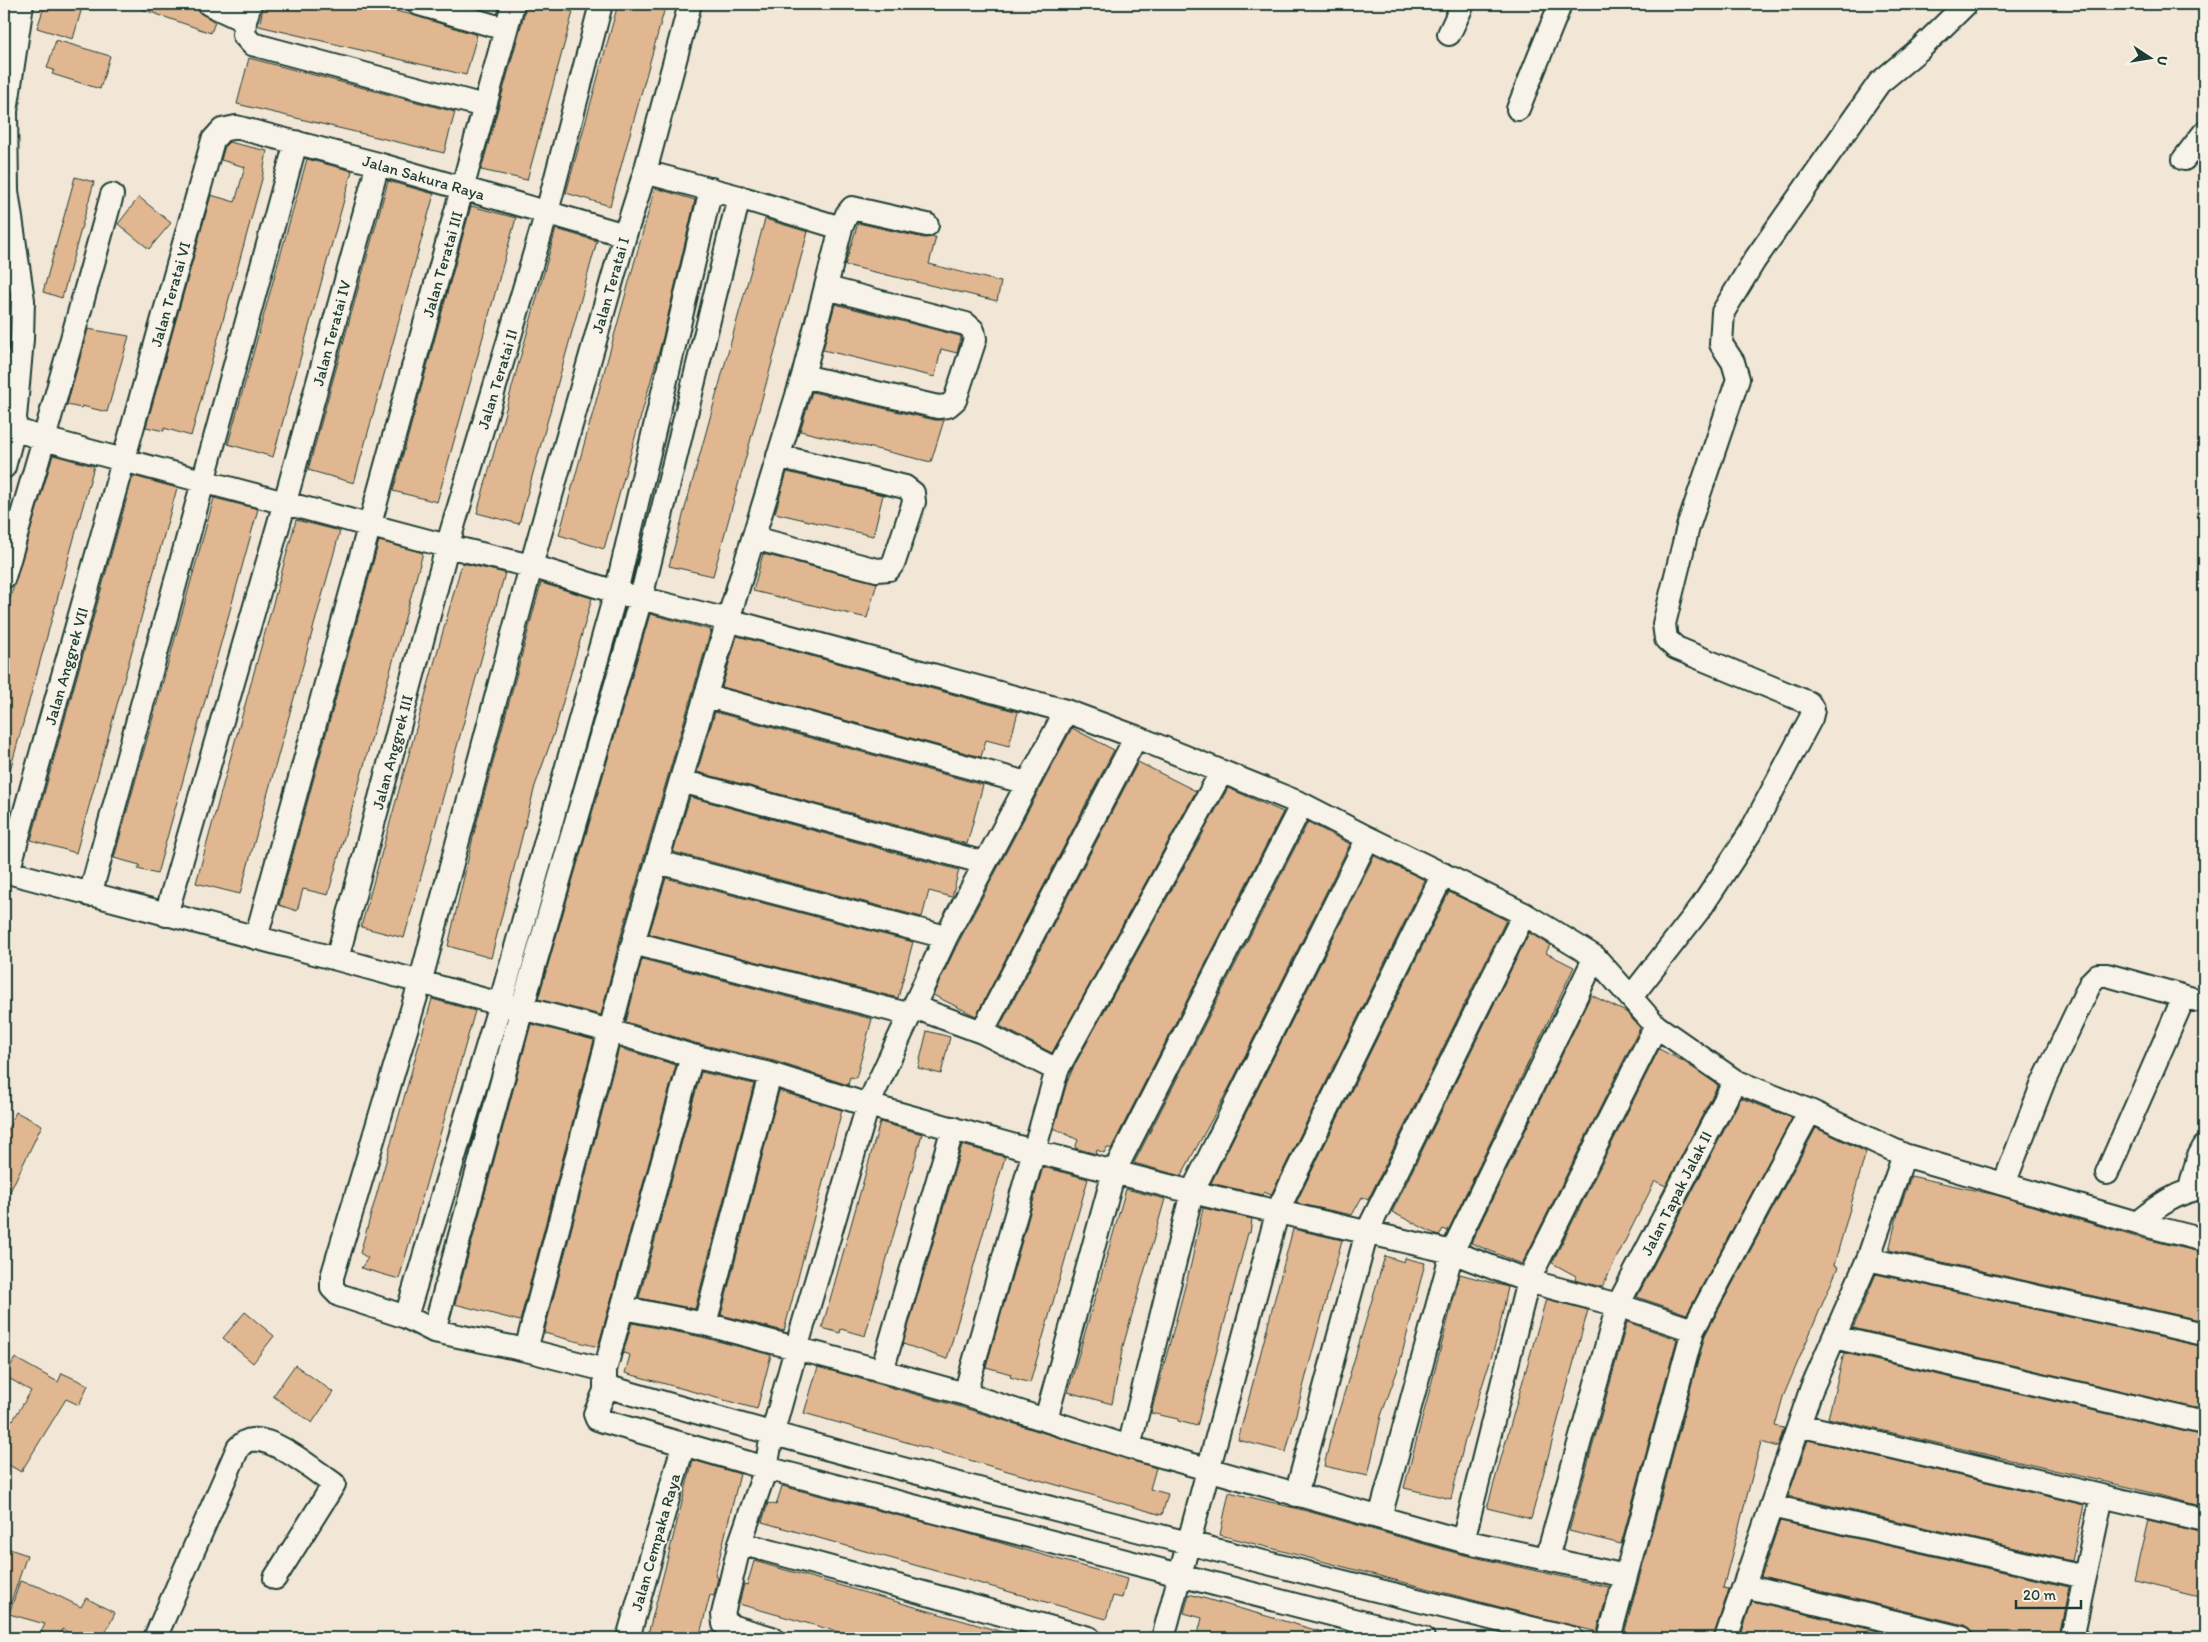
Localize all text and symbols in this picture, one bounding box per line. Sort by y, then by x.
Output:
north arrow [2126,32,2176,82]
text: U [2153,54,2172,67]
street label: Jalan Sakura Raya [360,151,488,204]
street label: Jalan Teratai III [418,209,467,319]
street label: Jalan Teratai I [588,235,633,335]
street label: Jalan Teratai VI [146,239,195,349]
street label: Jalan Teratai IV [308,278,355,388]
street label: Jalan Teratai II [473,327,522,431]
street label: Jalan Anggrek VII [41,605,92,727]
street label: Jalan Anggrek III [368,693,417,812]
street label: Jalan Tapak Jalak II [1637,1128,1716,1259]
street label: Jalan Cempaka Raya [627,1471,684,1613]
scale bar [2016,1577,2080,1609]
text: 20 m [2023,1586,2057,1604]

